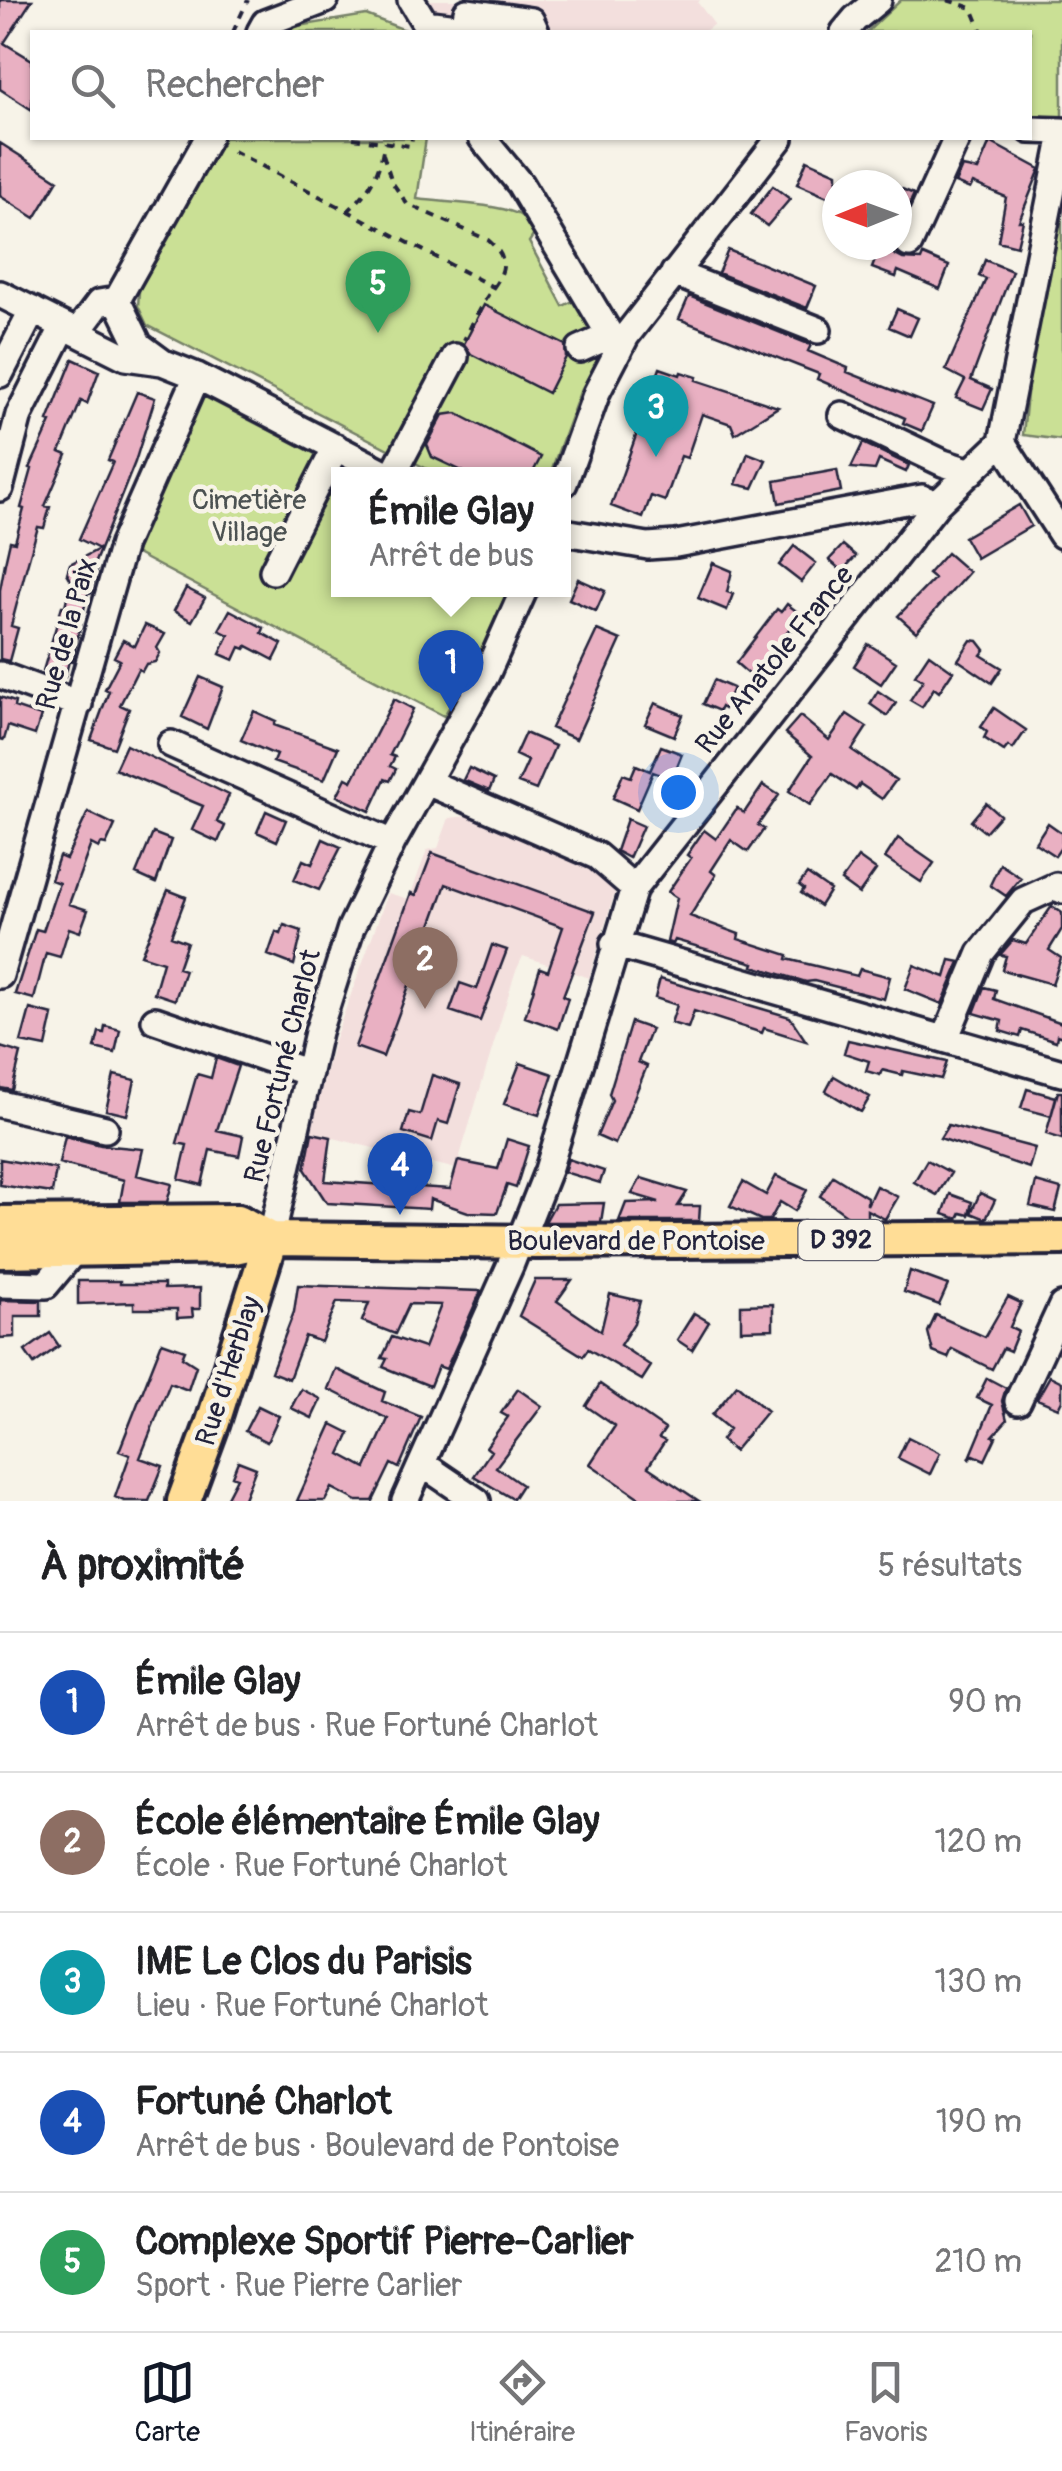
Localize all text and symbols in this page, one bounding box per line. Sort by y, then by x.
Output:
search box [30,30,1032,140]
icon: search [65,58,120,113]
text: Rechercher [145,61,325,109]
north arrow [822,170,912,260]
pin: 5 [346,250,410,333]
pin: 3 [624,374,688,457]
popup [331,467,571,597]
park label: Cimetière Village [192,483,307,550]
text: Émile Glay [368,488,534,536]
text: Arrêt de bus [368,536,534,576]
street label: Rue de la Paix [29,554,105,714]
street label: Rue Anatole France [688,559,862,761]
pin: 1 [418,630,484,712]
your location [653,767,704,818]
pin: 2 [392,926,458,1009]
street label: Rue Fortuné Charlot [237,945,329,1186]
pin: 4 [368,1132,432,1215]
road number: D 392 [798,1220,884,1260]
street label: Boulevard de Pontoise [507,1224,765,1259]
street label: Rue d'Herblay [188,1292,270,1450]
text: À proximité [40,1540,245,1592]
text: 5 résultats [878,1546,1022,1586]
text: Émile Glay [135,1658,301,1706]
text: 1 [66,1682,79,1722]
text: 90 m [948,1682,1022,1722]
text: Arrêt de bus · Rue Fortuné Charlot [135,1706,598,1746]
text: École élémentaire Émile Glay [135,1798,599,1846]
text: 2 [64,1822,81,1862]
text: 120 m [934,1822,1022,1862]
text: École · Rue Fortuné Charlot [135,1846,507,1886]
text: IME Le Clos du Parisis [135,1938,472,1986]
text: 3 [64,1962,81,2002]
text: 130 m [934,1962,1022,2002]
text: Lieu · Rue Fortuné Charlot [135,1986,488,2026]
text: Fortuné Charlot [135,2078,392,2126]
text: 4 [63,2102,82,2142]
text: 190 m [936,2102,1022,2142]
text: Arrêt de bus · Boulevard de Pontoise [135,2126,619,2166]
text: Complexe Sportif Pierre-Carlier [135,2218,634,2266]
text: 5 [64,2242,81,2282]
text: 210 m [934,2242,1022,2282]
text: Sport · Rue Pierre Carlier [135,2266,462,2306]
tab: Carte [135,2355,200,2450]
tab: Itinéraire [469,2355,575,2450]
tab: Favoris [844,2355,927,2450]

